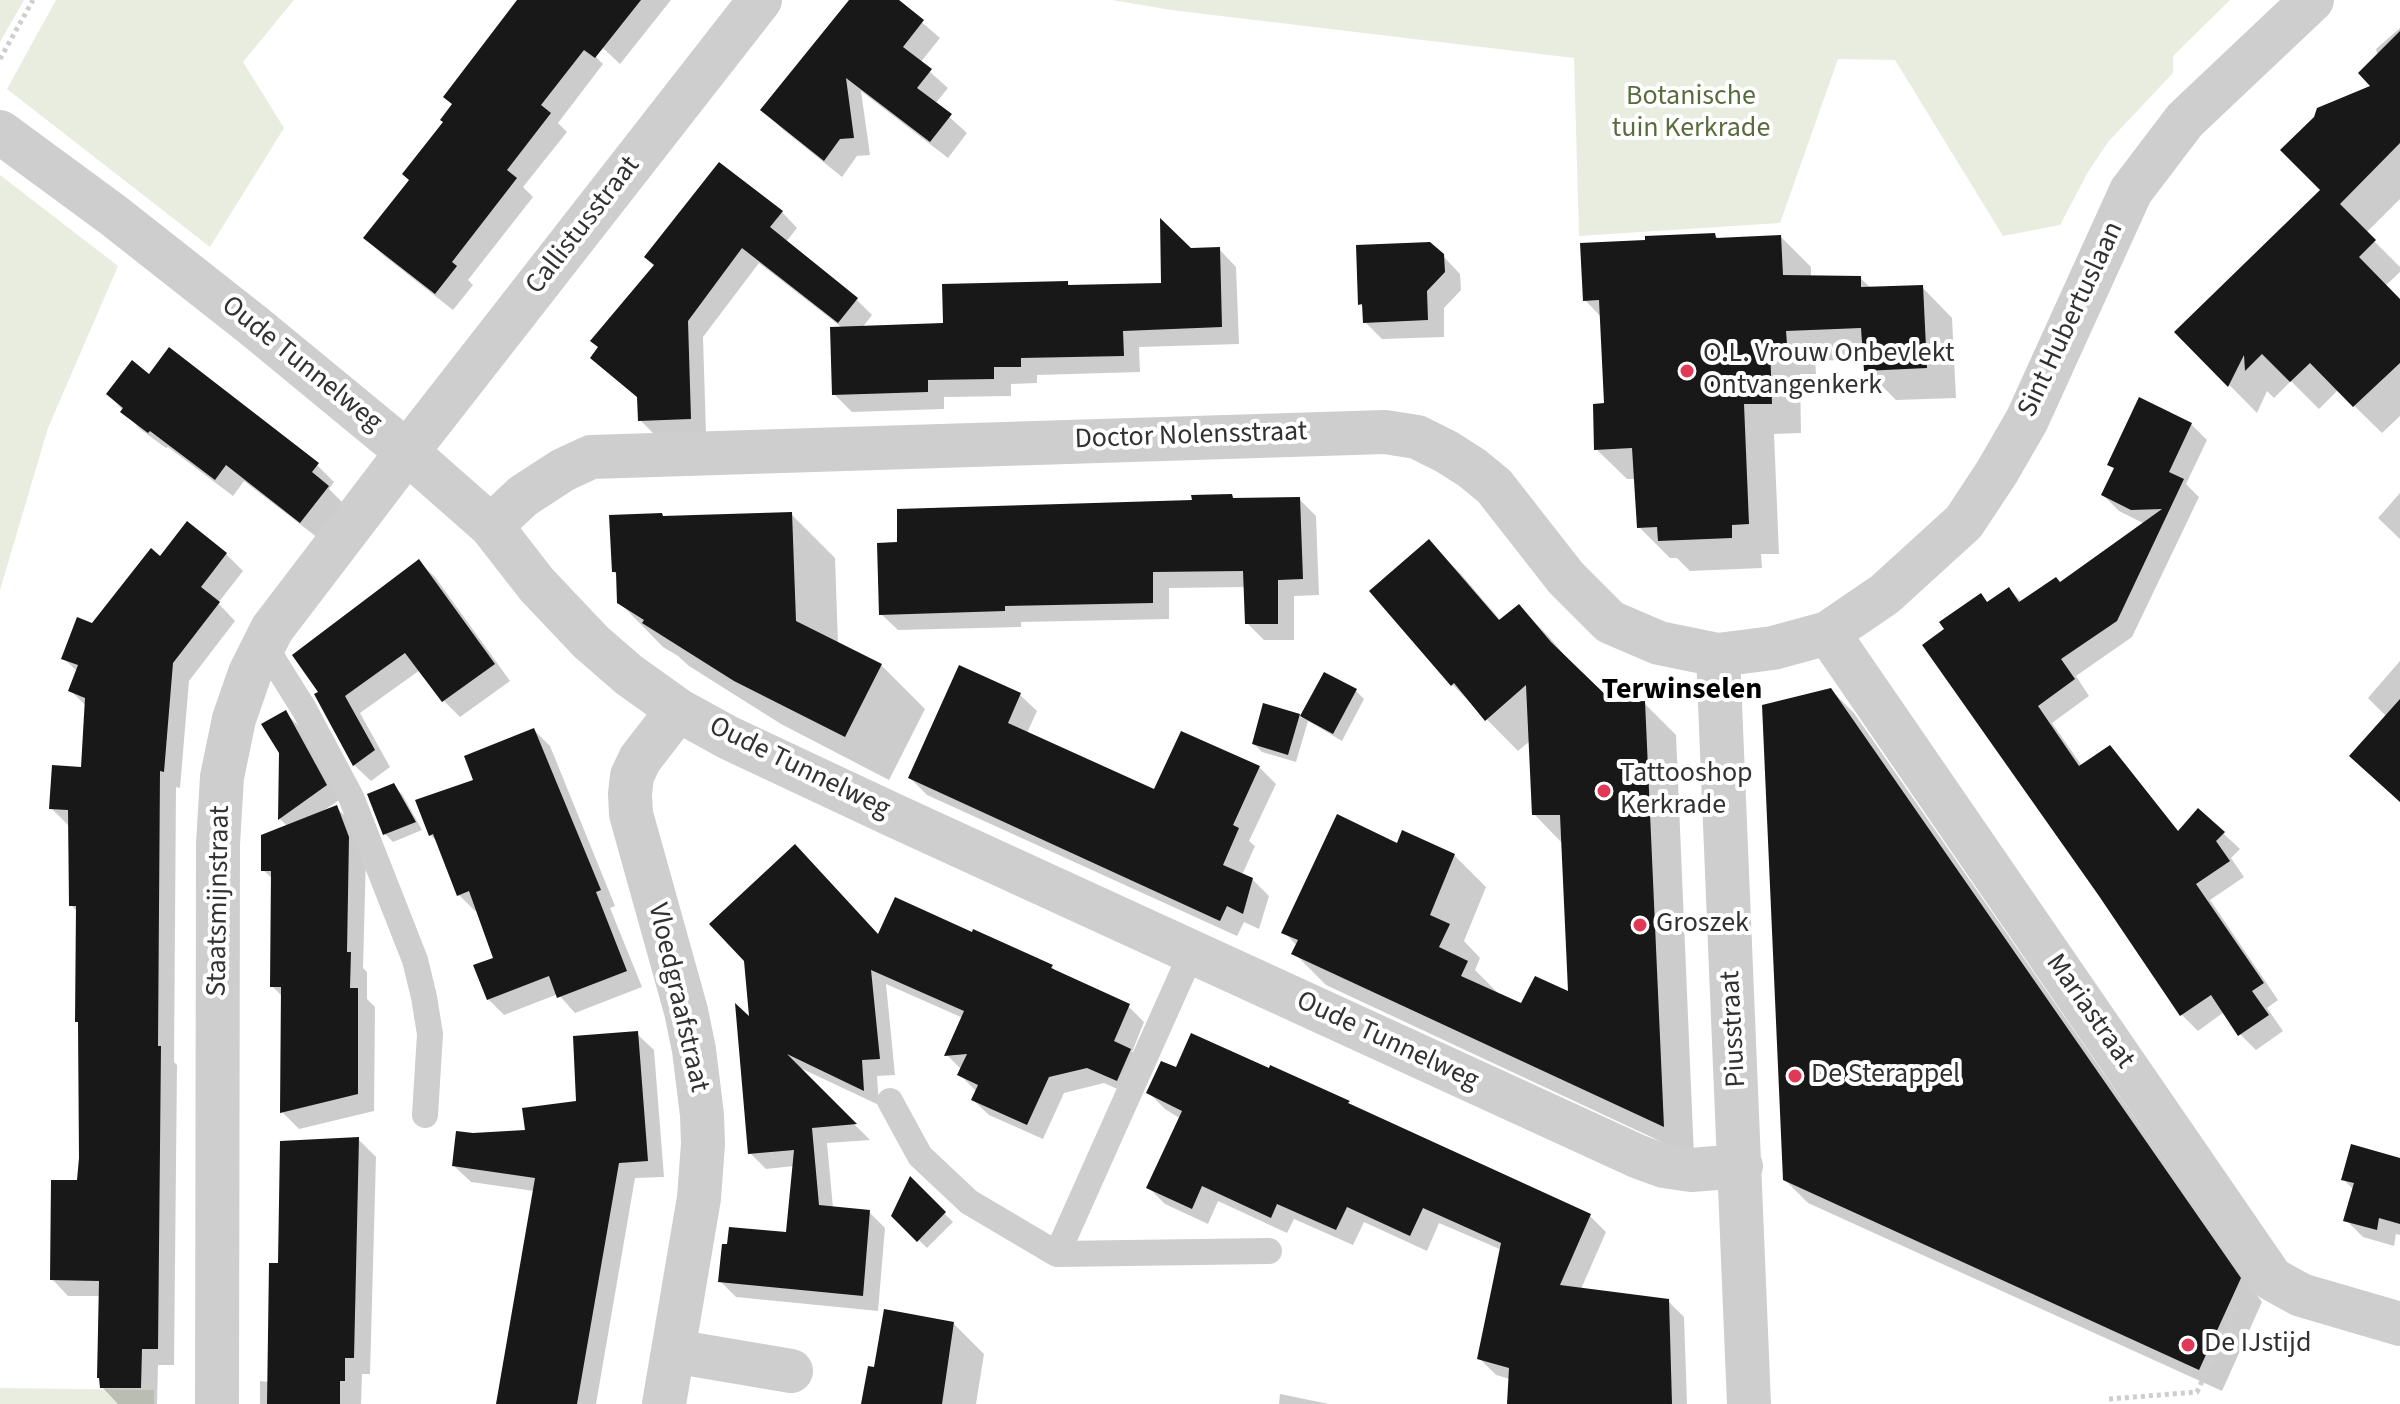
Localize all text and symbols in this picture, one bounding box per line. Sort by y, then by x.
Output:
park label: Botanische tuin Kerkrade [1612,81,1770,147]
street label: Callistusstraat [520,150,648,302]
street label: Sint Hubertuslaan [2012,217,2132,423]
street label: Oude Tunnelweg [214,290,388,440]
place label: O.L. Vrouw Onbevlekt Ontvangenkerk [1703,338,1954,404]
marker: O.L. Vrouw Onbevlekt Ontvangenkerk [1678,362,1696,380]
street label: Doctor Nolensstraat [1074,416,1308,458]
district label: Terwinselen [1602,673,1762,709]
street label: Oude Tunnelweg [703,711,895,827]
place label: Tattooshop Kerkrade [1620,758,1753,824]
marker: Tattooshop Kerkrade [1595,782,1613,800]
street label: Staatsmijnstraat [202,805,238,997]
street label: Vloedgraafstraat [639,900,715,1096]
place label: Groszek [1656,908,1749,942]
marker: Groszek [1631,916,1649,934]
street label: Mariastraat [2037,948,2141,1076]
street label: Piusstraat [1715,970,1755,1088]
street label: Oude Tunnelweg [1291,985,1483,1099]
place label: De Sterappel [1811,1059,1960,1093]
marker: De Sterappel [1786,1067,1804,1085]
place label: De IJstijd [2204,1328,2311,1362]
marker: De IJstijd [2179,1336,2197,1354]

